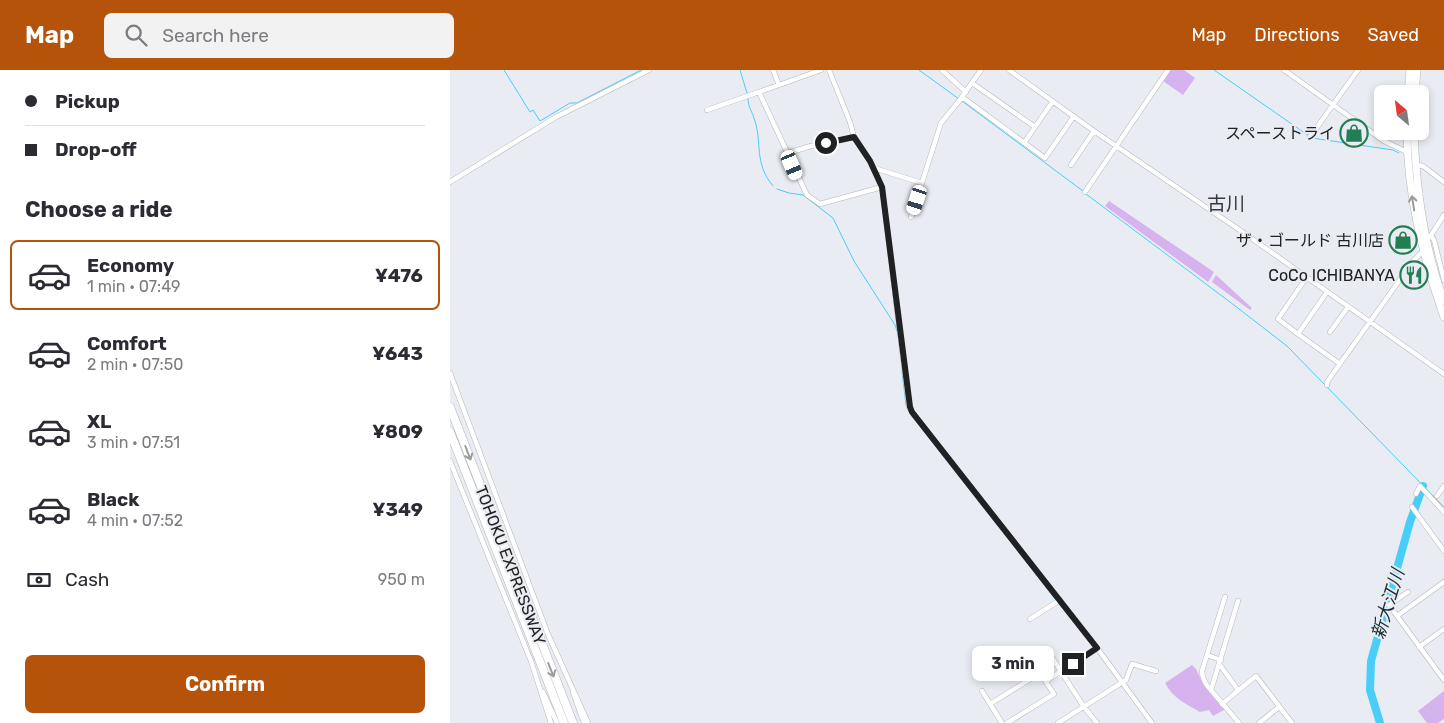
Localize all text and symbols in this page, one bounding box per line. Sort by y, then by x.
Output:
search box [104,13,454,58]
text: Map [25,21,74,49]
icon: search [122,21,150,49]
text: Search here [162,24,269,47]
text: Map [1191,24,1226,46]
text: Directions [1254,24,1340,46]
text: Saved [1368,24,1419,46]
north arrow [1374,85,1429,140]
map controls [1374,85,1429,140]
text: Pickup [55,90,120,113]
shop icon: スペーストライ [1339,118,1369,148]
place label: スペーストライ [1225,124,1335,143]
route start [815,132,837,154]
text: Drop-off [55,138,137,161]
car [779,148,804,182]
car [905,183,928,217]
district label: 古川 [1207,192,1245,215]
one-way arrow [1407,195,1417,211]
text: Choose a ride [25,196,172,223]
shop icon: ザ・ゴールド 古川店 [1388,225,1418,255]
place label: ザ・ゴールド 古川店 [1236,231,1384,250]
icon: car [27,253,72,298]
text: Economy [87,254,174,277]
restaurant icon: CoCo ICHIBANYA [1399,260,1429,290]
text: ¥476 [375,264,423,287]
place label: CoCo ICHIBANYA [1268,266,1395,285]
text: 1 min · 07:49 [87,277,180,296]
icon: car [27,331,72,376]
text: Comfort [87,332,167,355]
text: ¥643 [372,342,423,365]
text: 2 min · 07:50 [87,355,183,374]
icon: car [27,409,72,454]
text: XL [87,410,111,433]
text: ¥809 [372,420,423,443]
text: 3 min · 07:51 [87,433,180,452]
one-way arrow [463,445,473,460]
street label: TOHOKU EXPRESSWAY [471,483,550,648]
icon: car [27,487,72,532]
text: Black [87,488,139,511]
text: ¥349 [372,498,423,521]
text: 4 min · 07:52 [87,511,183,530]
water label: 新大江川 [1367,564,1410,642]
icon: cash [25,566,53,594]
text: Cash [65,568,109,591]
text: 950 m [378,570,425,589]
callout: 3 min [973,646,1056,682]
route end [1062,653,1084,675]
text: 3 min [991,654,1035,673]
button: Confirm [25,655,425,713]
one-way arrow [547,662,556,677]

